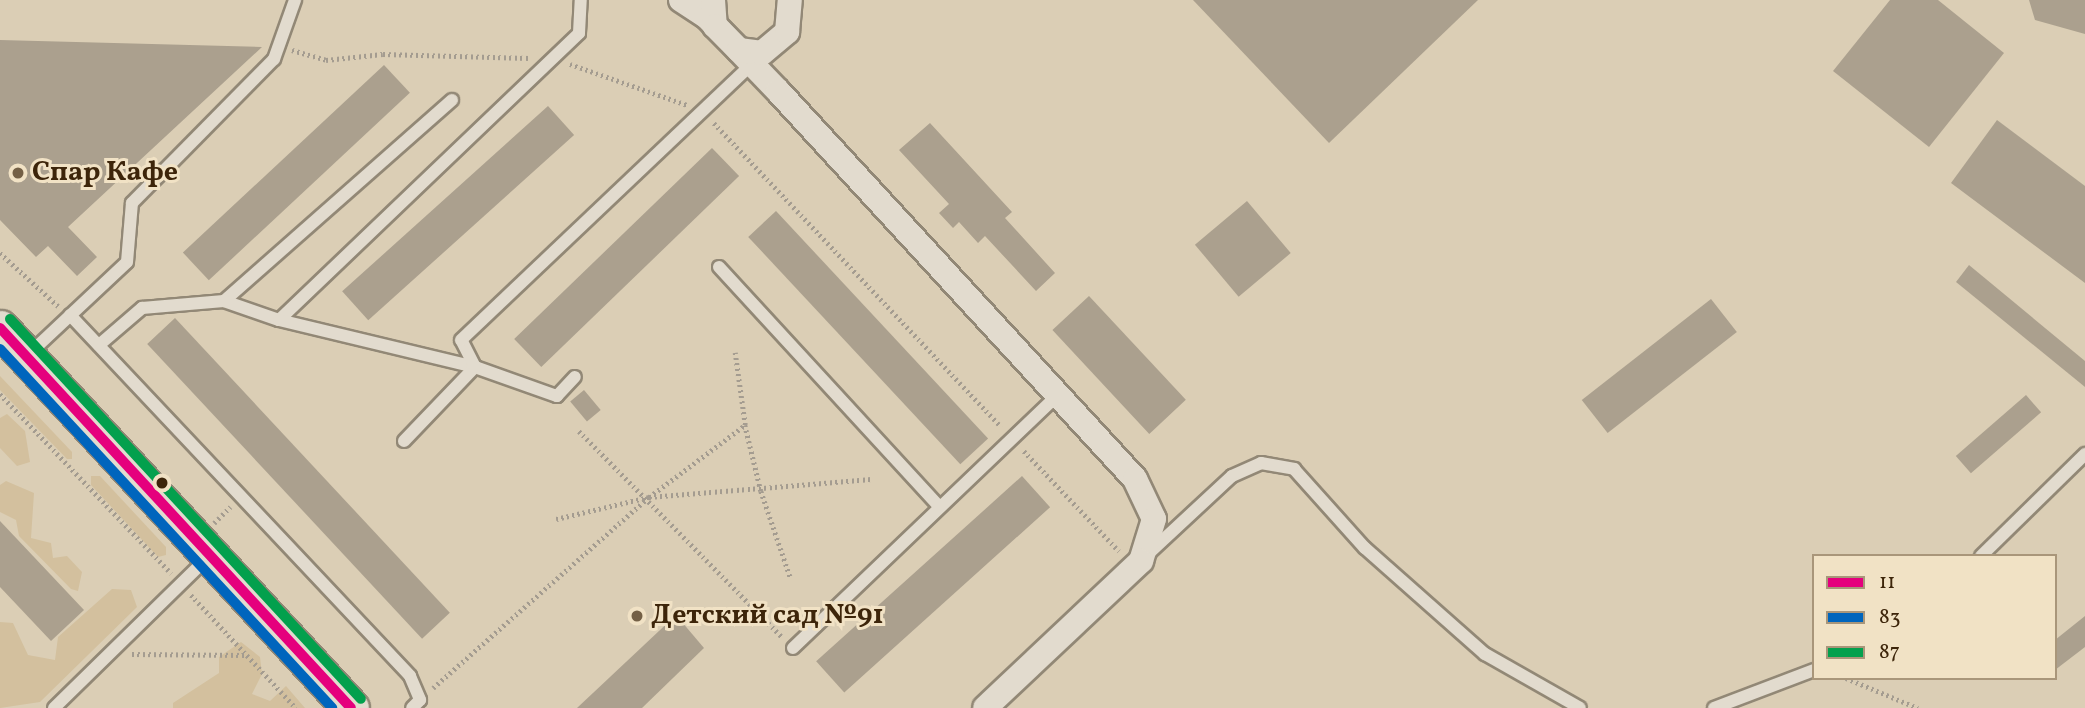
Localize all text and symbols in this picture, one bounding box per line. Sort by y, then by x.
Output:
place label: Спар Кафе [32,156,178,190]
marker: Спар Кафе [10,165,26,181]
unlabelled marker [155,476,169,490]
legend [1812,554,2057,680]
text: 11 [1879,568,1895,597]
place label: Детский сад №91 [651,599,884,633]
text: 83 [1879,603,1900,632]
marker: Детский сад №91 [629,608,645,624]
text: 87 [1879,638,1900,667]

